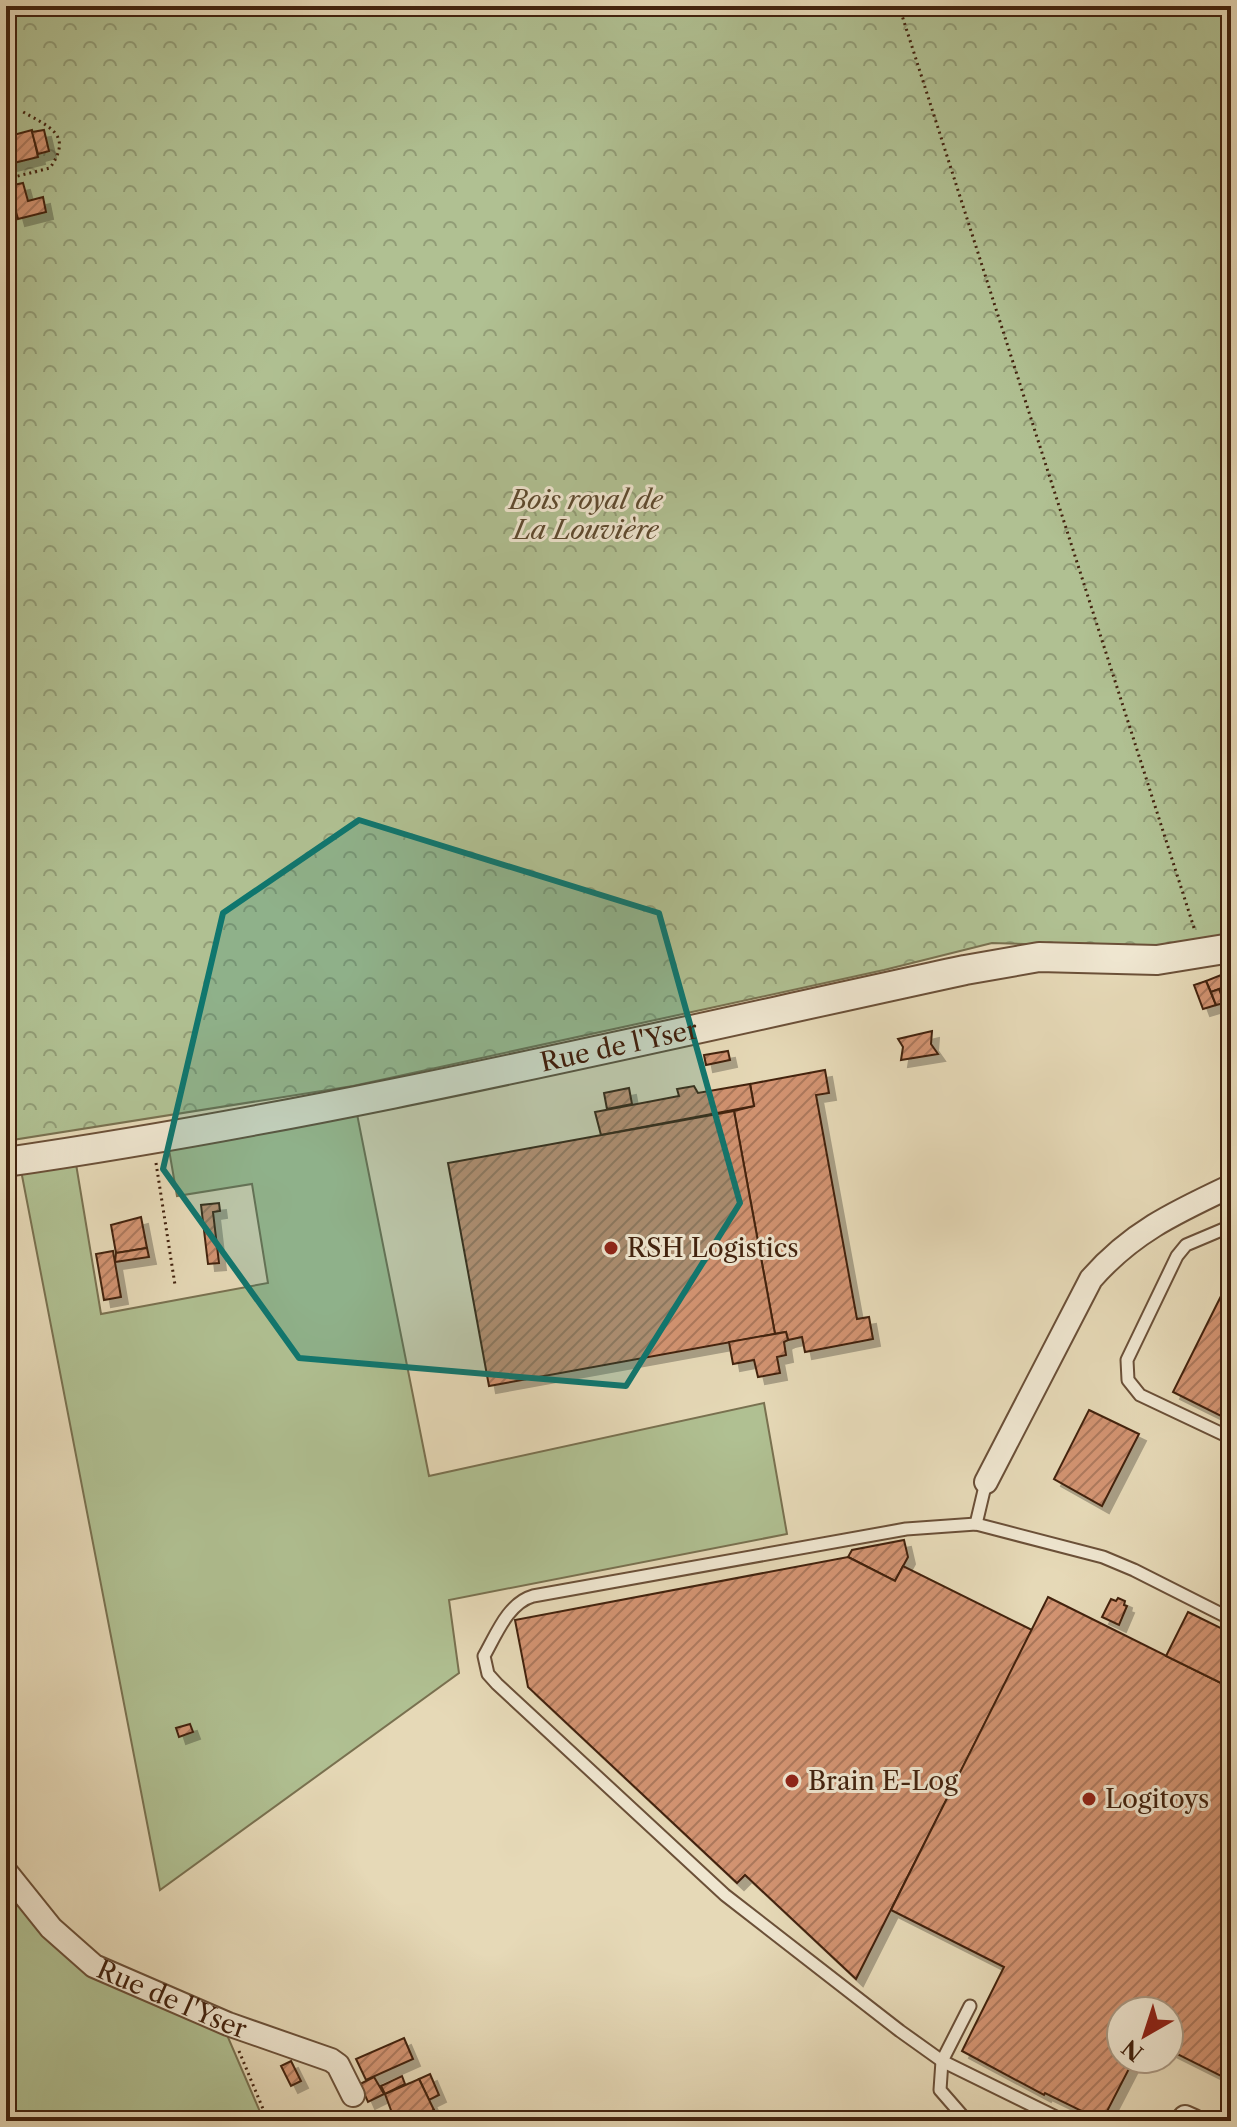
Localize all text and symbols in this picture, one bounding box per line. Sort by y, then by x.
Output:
park label: Bois royal de La Louvière [507,484,664,546]
street label: Rue de l'Yser [537,1013,701,1079]
place label: RSH Logistics [627,1232,799,1264]
marker: RSH Logistics [602,1239,620,1257]
place label: Brain E-Log [808,1765,958,1797]
marker: Brain E-Log [783,1772,801,1790]
place label: Logitoys [1105,1783,1209,1815]
marker: Logitoys [1080,1790,1098,1808]
street label: Rue de l'Yser [92,1953,251,2045]
north arrow [1105,1995,1185,2075]
text: N [1117,2034,1149,2067]

